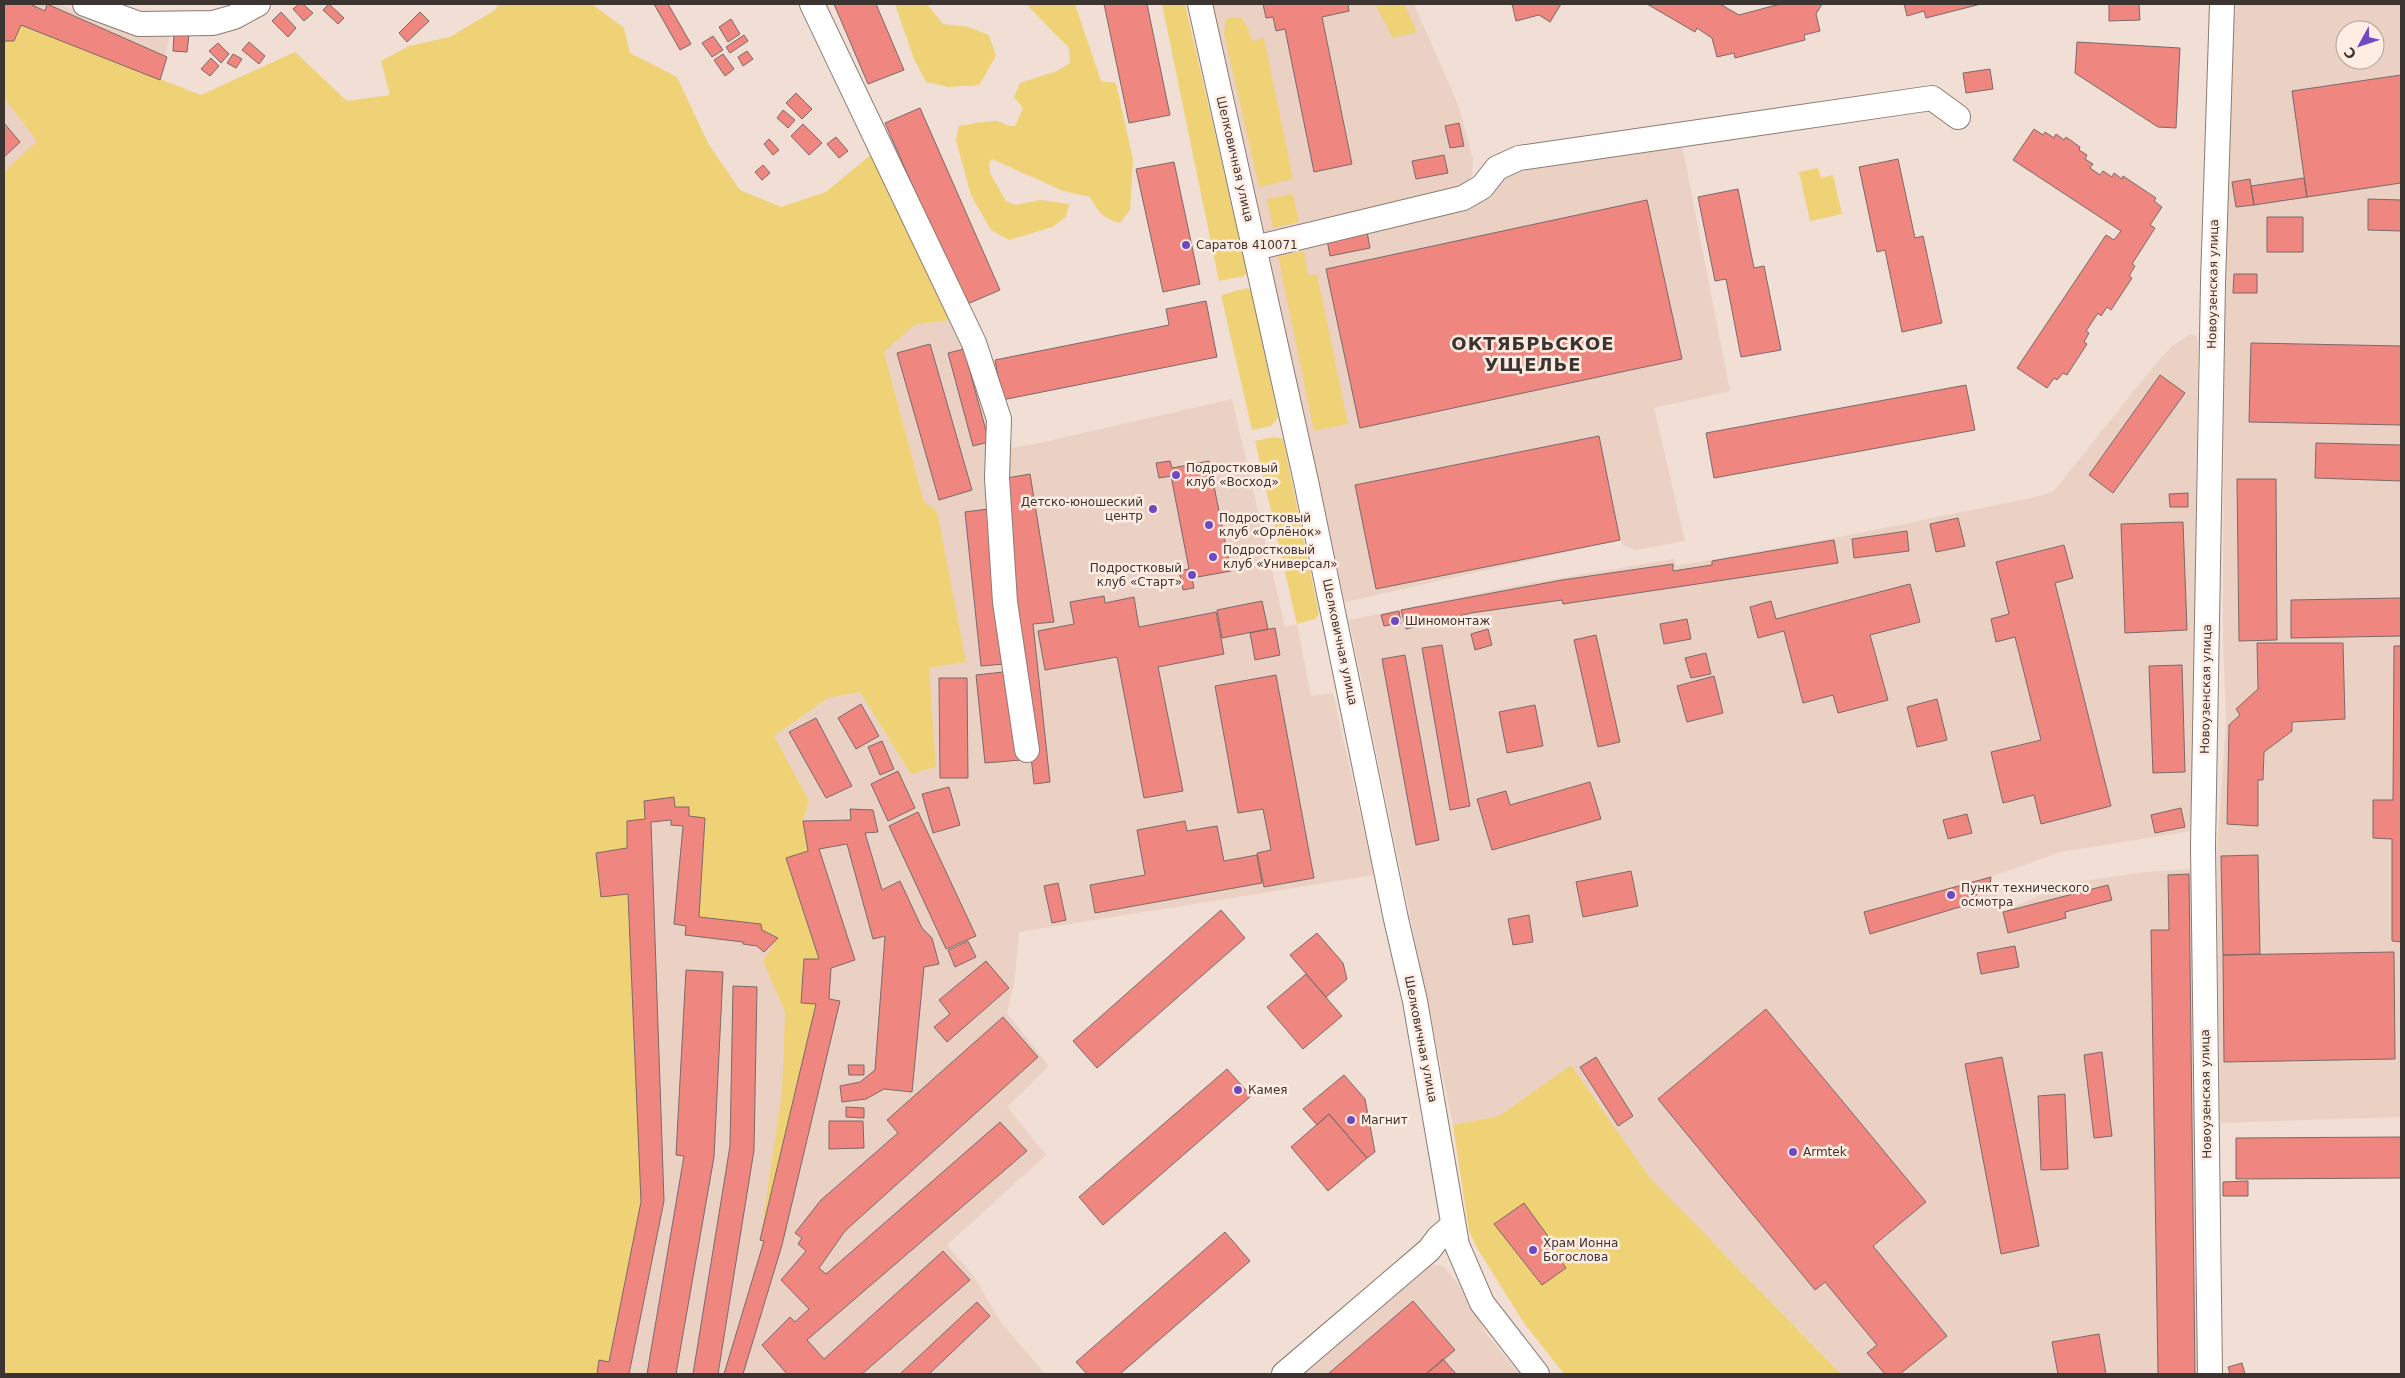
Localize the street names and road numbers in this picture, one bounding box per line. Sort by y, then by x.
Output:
street label: Шелковичная улица [1214,95,1256,223]
street label: Новоузенская улица [2205,219,2221,349]
street label: Шелковичная улица [1320,578,1360,706]
street label: Новоузенская улица [2198,624,2214,754]
street label: Шелковичная улица [1402,974,1440,1104]
street label: Новоузенская улица [2198,1029,2214,1159]

